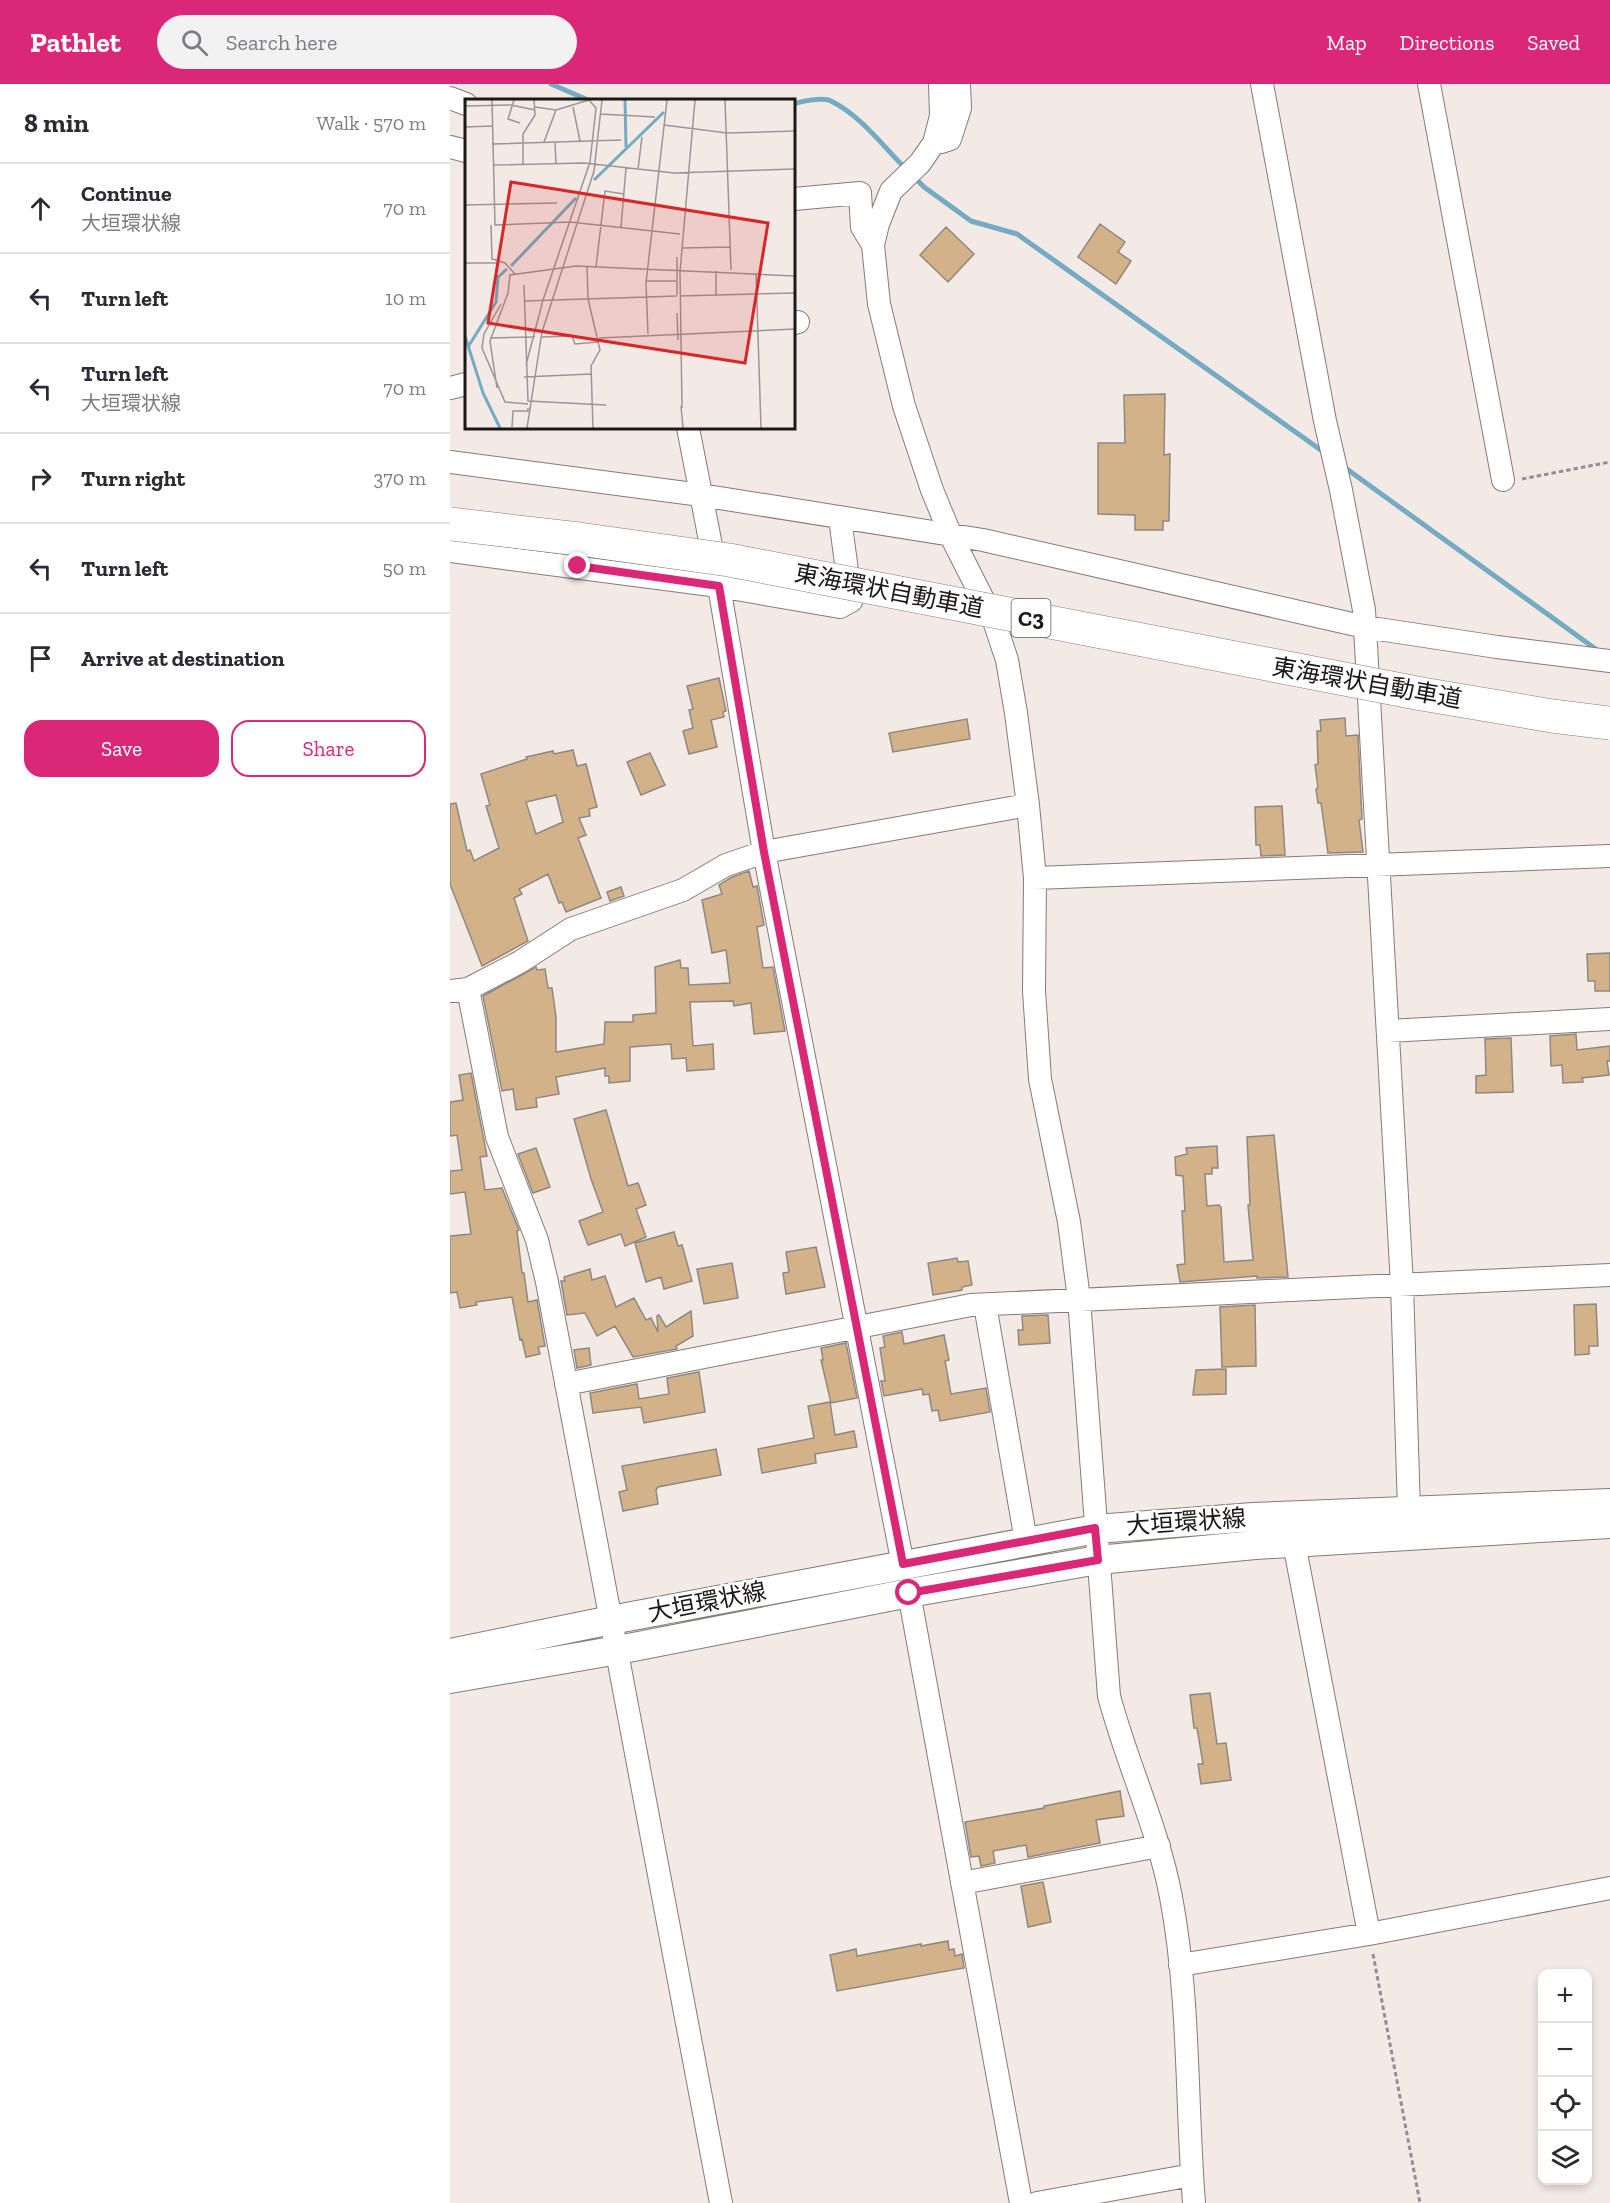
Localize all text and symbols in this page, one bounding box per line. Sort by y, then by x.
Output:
search box [157,15,577,69]
text: Pathlet [30,26,121,59]
icon: search [178,26,211,59]
text: Search here [226,29,337,56]
text: Map [1327,30,1367,55]
text: Directions [1400,30,1494,55]
text: Saved [1527,30,1580,55]
inset map [465,99,795,429]
text: 8 min [24,107,89,139]
text: Walk · 570 m [316,111,426,135]
text: Continue [81,180,172,207]
icon: ahead [24,192,57,225]
text: 70 m [383,196,426,220]
text: 大垣環状線 [81,211,181,235]
icon: left [24,282,57,315]
text: Turn left [81,285,168,312]
text: 10 m [385,286,426,310]
text: Turn left [81,360,168,387]
icon: left [24,372,57,405]
text: 70 m [383,376,426,400]
text: 大垣環状線 [81,391,181,415]
icon: right [24,462,57,495]
text: Turn right [81,465,185,492]
text: 370 m [373,466,426,490]
icon: left [24,552,57,585]
route end [564,552,590,578]
text: Turn left [81,555,168,582]
text: 50 m [382,556,426,580]
street label: 東海環状自動車道 [792,558,986,623]
road number: C3 [1012,599,1050,637]
icon: arrive [24,642,57,675]
text: Arrive at destination [81,645,284,672]
street label: 東海環状自動車道 [1270,652,1464,713]
button: Save [24,720,219,777]
button: Share [231,720,426,777]
street label: 大垣環状線 [1125,1503,1247,1540]
street label: 大垣環状線 [645,1576,769,1627]
route start [895,1579,921,1605]
map controls [1538,1969,1592,2185]
button: + [1538,1969,1592,2023]
button: − [1538,2023,1592,2077]
button: locate [1538,2077,1592,2131]
button: layers [1538,2131,1592,2185]

